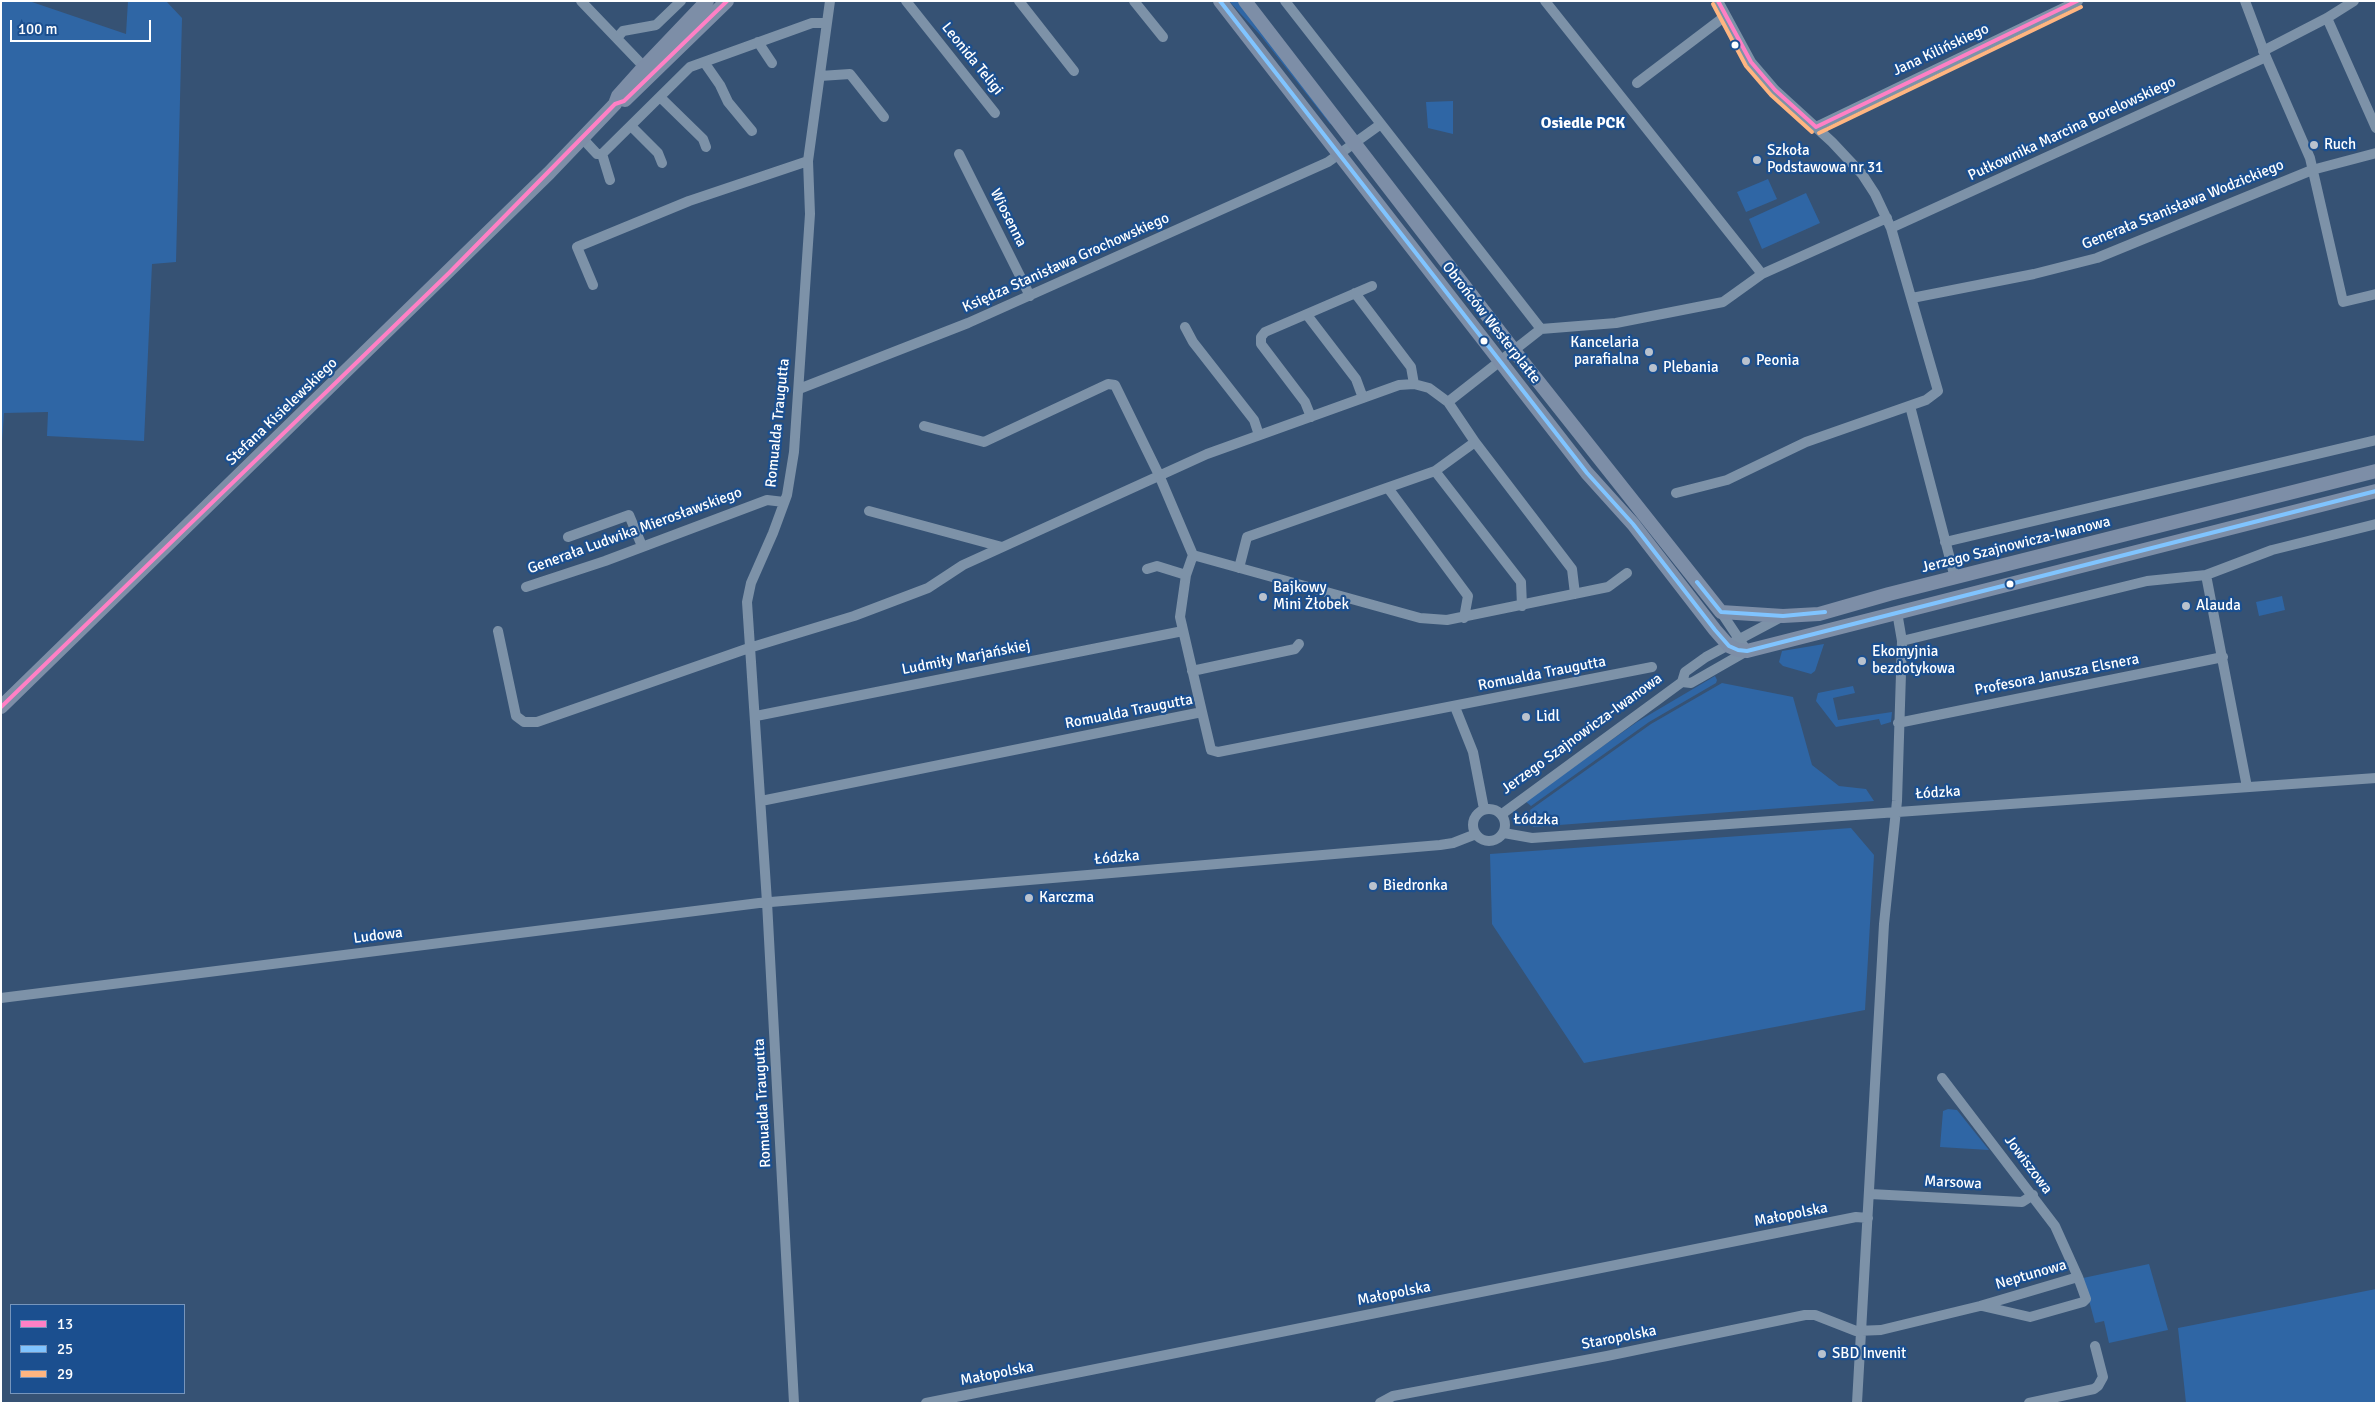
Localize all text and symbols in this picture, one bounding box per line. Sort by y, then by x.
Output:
scale bar [12,10,154,42]
street label: Leonida Teligi [937,19,1007,99]
text: 100 m [18,20,58,38]
street label: Jana Kilińskiego [1890,20,1992,80]
unlabelled marker [1730,40,1740,50]
street label: Pułkownika Marcina Borelowskiego [1965,73,2179,185]
district label: Osiedle PCK [1541,114,1625,134]
place label: Ruch [2324,136,2356,154]
marker: Ruch [2308,139,2320,151]
place label: Szkoła Podstawowa nr 31 [1767,142,1883,177]
marker: Szkoła Podstawowa nr 31 [1751,154,1763,166]
street label: Generała Stanisława Wodzickiego [2079,156,2287,254]
street label: Wiosenna [986,186,1030,250]
street label: Księdza Stanisława Grochowskiego [960,209,1172,317]
street label: Obrońców Westerplatte [1438,258,1544,388]
place label: Kancelaria parafialna [1570,334,1639,369]
unlabelled marker [1479,336,1489,346]
marker: Kancelaria parafialna [1643,346,1655,358]
place label: Peonia [1756,352,1799,370]
street label: Stefana Kisielewskiego [223,354,341,470]
marker: Peonia [1740,355,1752,367]
street label: Romualda Traugutta [762,358,794,488]
place label: Plebania [1663,359,1719,377]
marker: Plebania [1647,362,1659,374]
street label: Generała Ludwika Mierosławskiego [525,484,745,578]
street label: Jerzego Szajnowicza-Iwanowa [1920,513,2112,577]
place label: Bajkowy Mini Żłobek [1273,579,1349,614]
unlabelled marker [2005,579,2015,589]
marker: Bajkowy Mini Żłobek [1257,591,1269,603]
place label: Alauda [2196,597,2241,615]
marker: Alauda [2180,600,2192,612]
street label: Ludmiły Marjańskiej [900,637,1032,679]
place label: Ekomyjnia bezdotykowa [1872,643,1955,678]
street label: Profesora Janusza Elsnera [1973,650,2141,700]
street label: Romualda Traugutta [1477,653,1607,695]
marker: Ekomyjnia bezdotykowa [1856,655,1868,667]
street label: Jerzego Szajnowicza-Iwanowa [1498,670,1666,798]
street label: Romualda Traugutta [1064,691,1194,733]
place label: Lidl [1536,708,1560,726]
marker: Lidl [1520,711,1532,723]
street label: Łódzka [1915,782,1961,804]
street label: Łódzka [1513,811,1559,829]
street label: Łódzka [1094,847,1140,869]
place label: Biedronka [1383,877,1448,895]
marker: Biedronka [1367,880,1379,892]
place label: Karczma [1039,889,1094,907]
marker: Karczma [1023,892,1035,904]
street label: Ludowa [352,924,404,948]
street label: Romualda Traugutta [751,1038,775,1168]
street label: Jowiszowa [2000,1132,2056,1198]
street label: Marsowa [1924,1173,1982,1193]
street label: Małopolska [1753,1199,1829,1231]
street label: Neptunowa [1993,1256,2069,1294]
street label: Małopolska [1356,1278,1432,1310]
legend [10,1304,185,1394]
text: 13 [57,1315,73,1333]
street label: Staropolska [1580,1322,1658,1354]
text: 25 [57,1340,73,1358]
place label: SBD Invenit [1832,1345,1906,1363]
marker: SBD Invenit [1816,1348,1828,1360]
street label: Małopolska [959,1358,1035,1390]
text: 29 [57,1365,73,1383]

